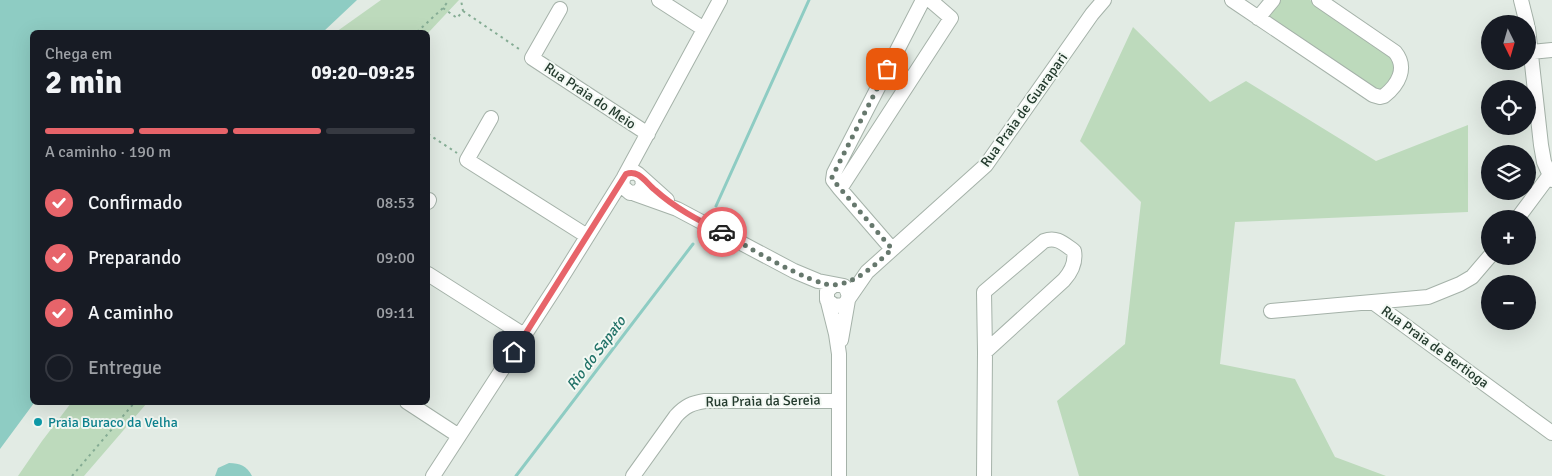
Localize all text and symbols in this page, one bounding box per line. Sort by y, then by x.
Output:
north arrow [1481,15,1536,70]
map controls [1481,15,1536,330]
text: Chega em [45,44,112,64]
pin [866,48,908,90]
street label: Rua Praia de Guarapari [977,50,1071,170]
icon: bag [873,55,901,83]
street label: Rua Praia do Meio [541,59,639,133]
text: 09:20–09:25 [311,61,415,85]
text: 2 min [45,63,122,102]
button: locate [1481,80,1536,135]
text: A caminho · 190 m [45,142,171,162]
button: layers [1481,145,1536,200]
icon: check [45,189,73,217]
text: Confirmado [88,191,182,215]
text: 08:53 [376,193,415,213]
courier [697,207,747,257]
button: + [1481,210,1536,265]
icon: car [708,218,736,246]
icon: check [45,244,73,272]
text: Preparando [88,246,181,270]
text: 09:00 [376,248,415,268]
button: − [1481,275,1536,330]
icon: check [45,299,73,327]
text: A caminho [88,301,173,325]
street label: Rua Praia de Bertioga [1378,302,1492,392]
text: 09:11 [376,303,415,323]
water label: Rio do Sapato [562,312,630,393]
pin [493,331,535,373]
icon: home [500,338,528,366]
text: Entregue [88,356,162,380]
street label: Rua Praia da Sereia [705,391,821,411]
place label: Praia Buraco da Velha [48,414,178,431]
marker: Praia Buraco da Velha [32,416,44,428]

